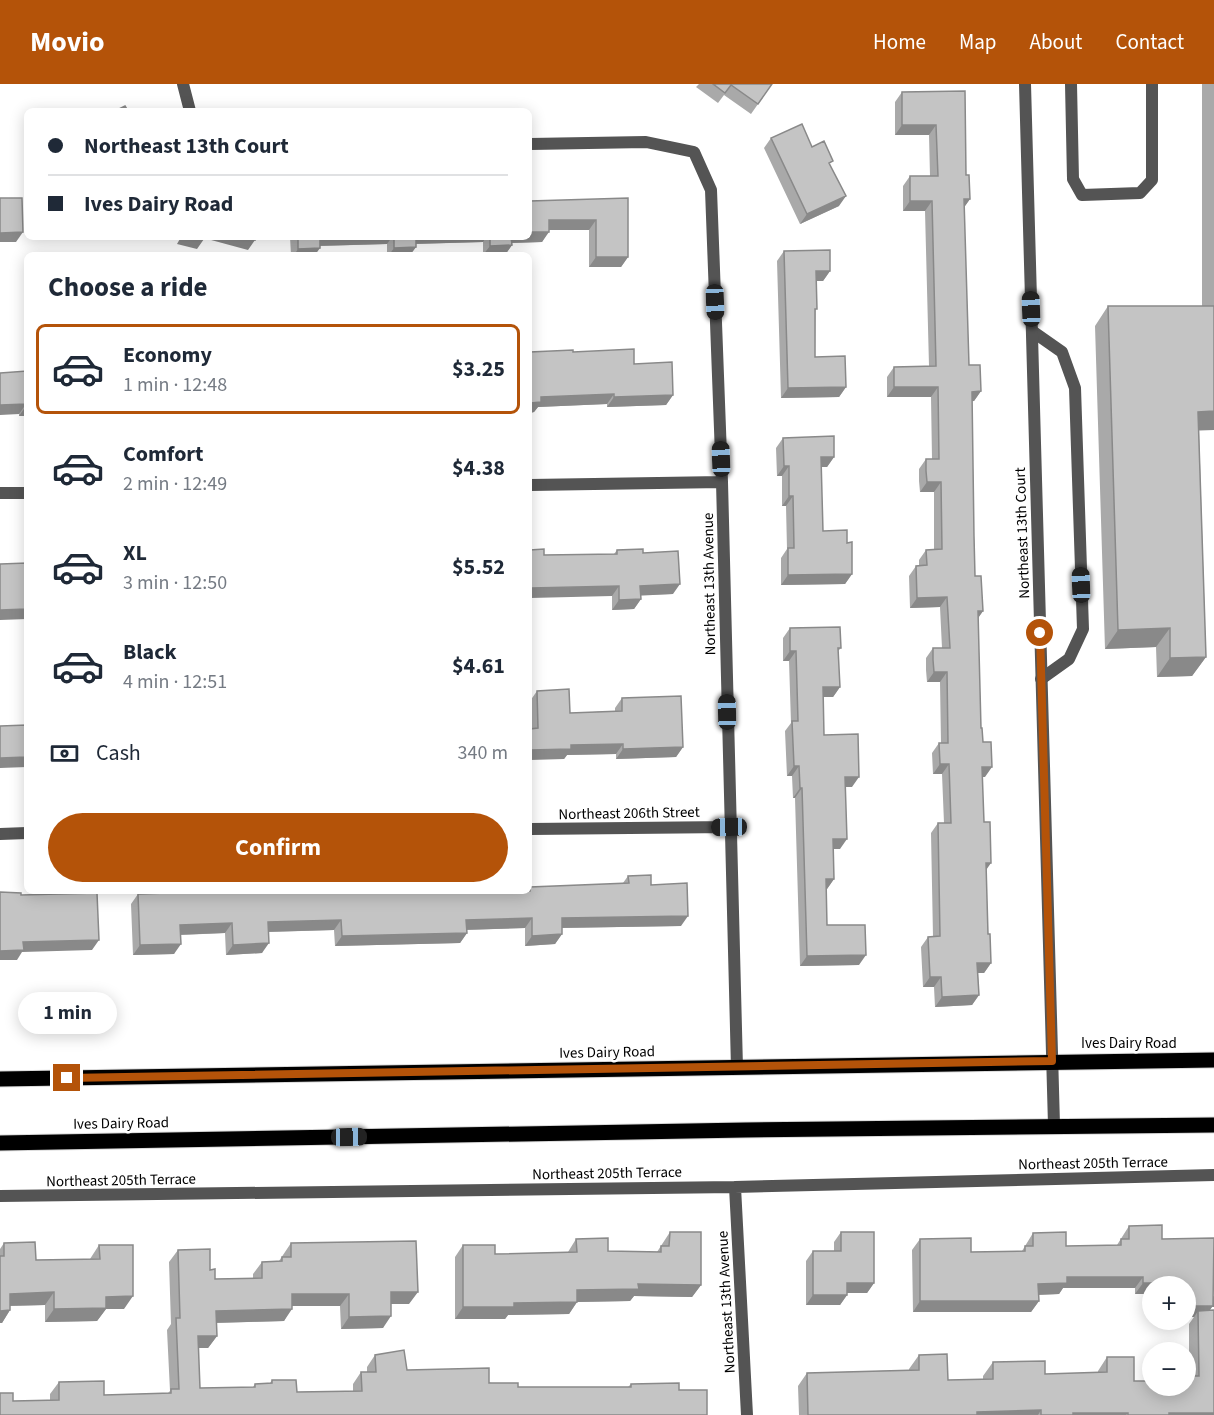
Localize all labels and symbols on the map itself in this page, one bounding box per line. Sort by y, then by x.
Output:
car [705,284,725,320]
car [1021,291,1041,327]
car [711,441,731,477]
street label: Northeast 13th Court [1010,467,1035,599]
street label: Northeast 13th Avenue [698,513,721,655]
car [1071,567,1091,603]
route start [1026,619,1053,646]
car [718,694,736,730]
street label: Northeast 206th Street [558,802,700,825]
car [711,818,747,836]
callout: 1 min [17,991,116,1033]
street label: Ives Dairy Road [1081,1033,1177,1054]
street label: Ives Dairy Road [559,1041,655,1064]
route end [53,1064,80,1091]
street label: Ives Dairy Road [73,1112,169,1135]
car [331,1128,367,1146]
street label: Northeast 205th Terrace [1018,1152,1168,1175]
street label: Northeast 205th Terrace [532,1162,682,1185]
street label: Northeast 205th Terrace [46,1169,196,1192]
street label: Northeast 13th Avenue [712,1230,741,1374]

